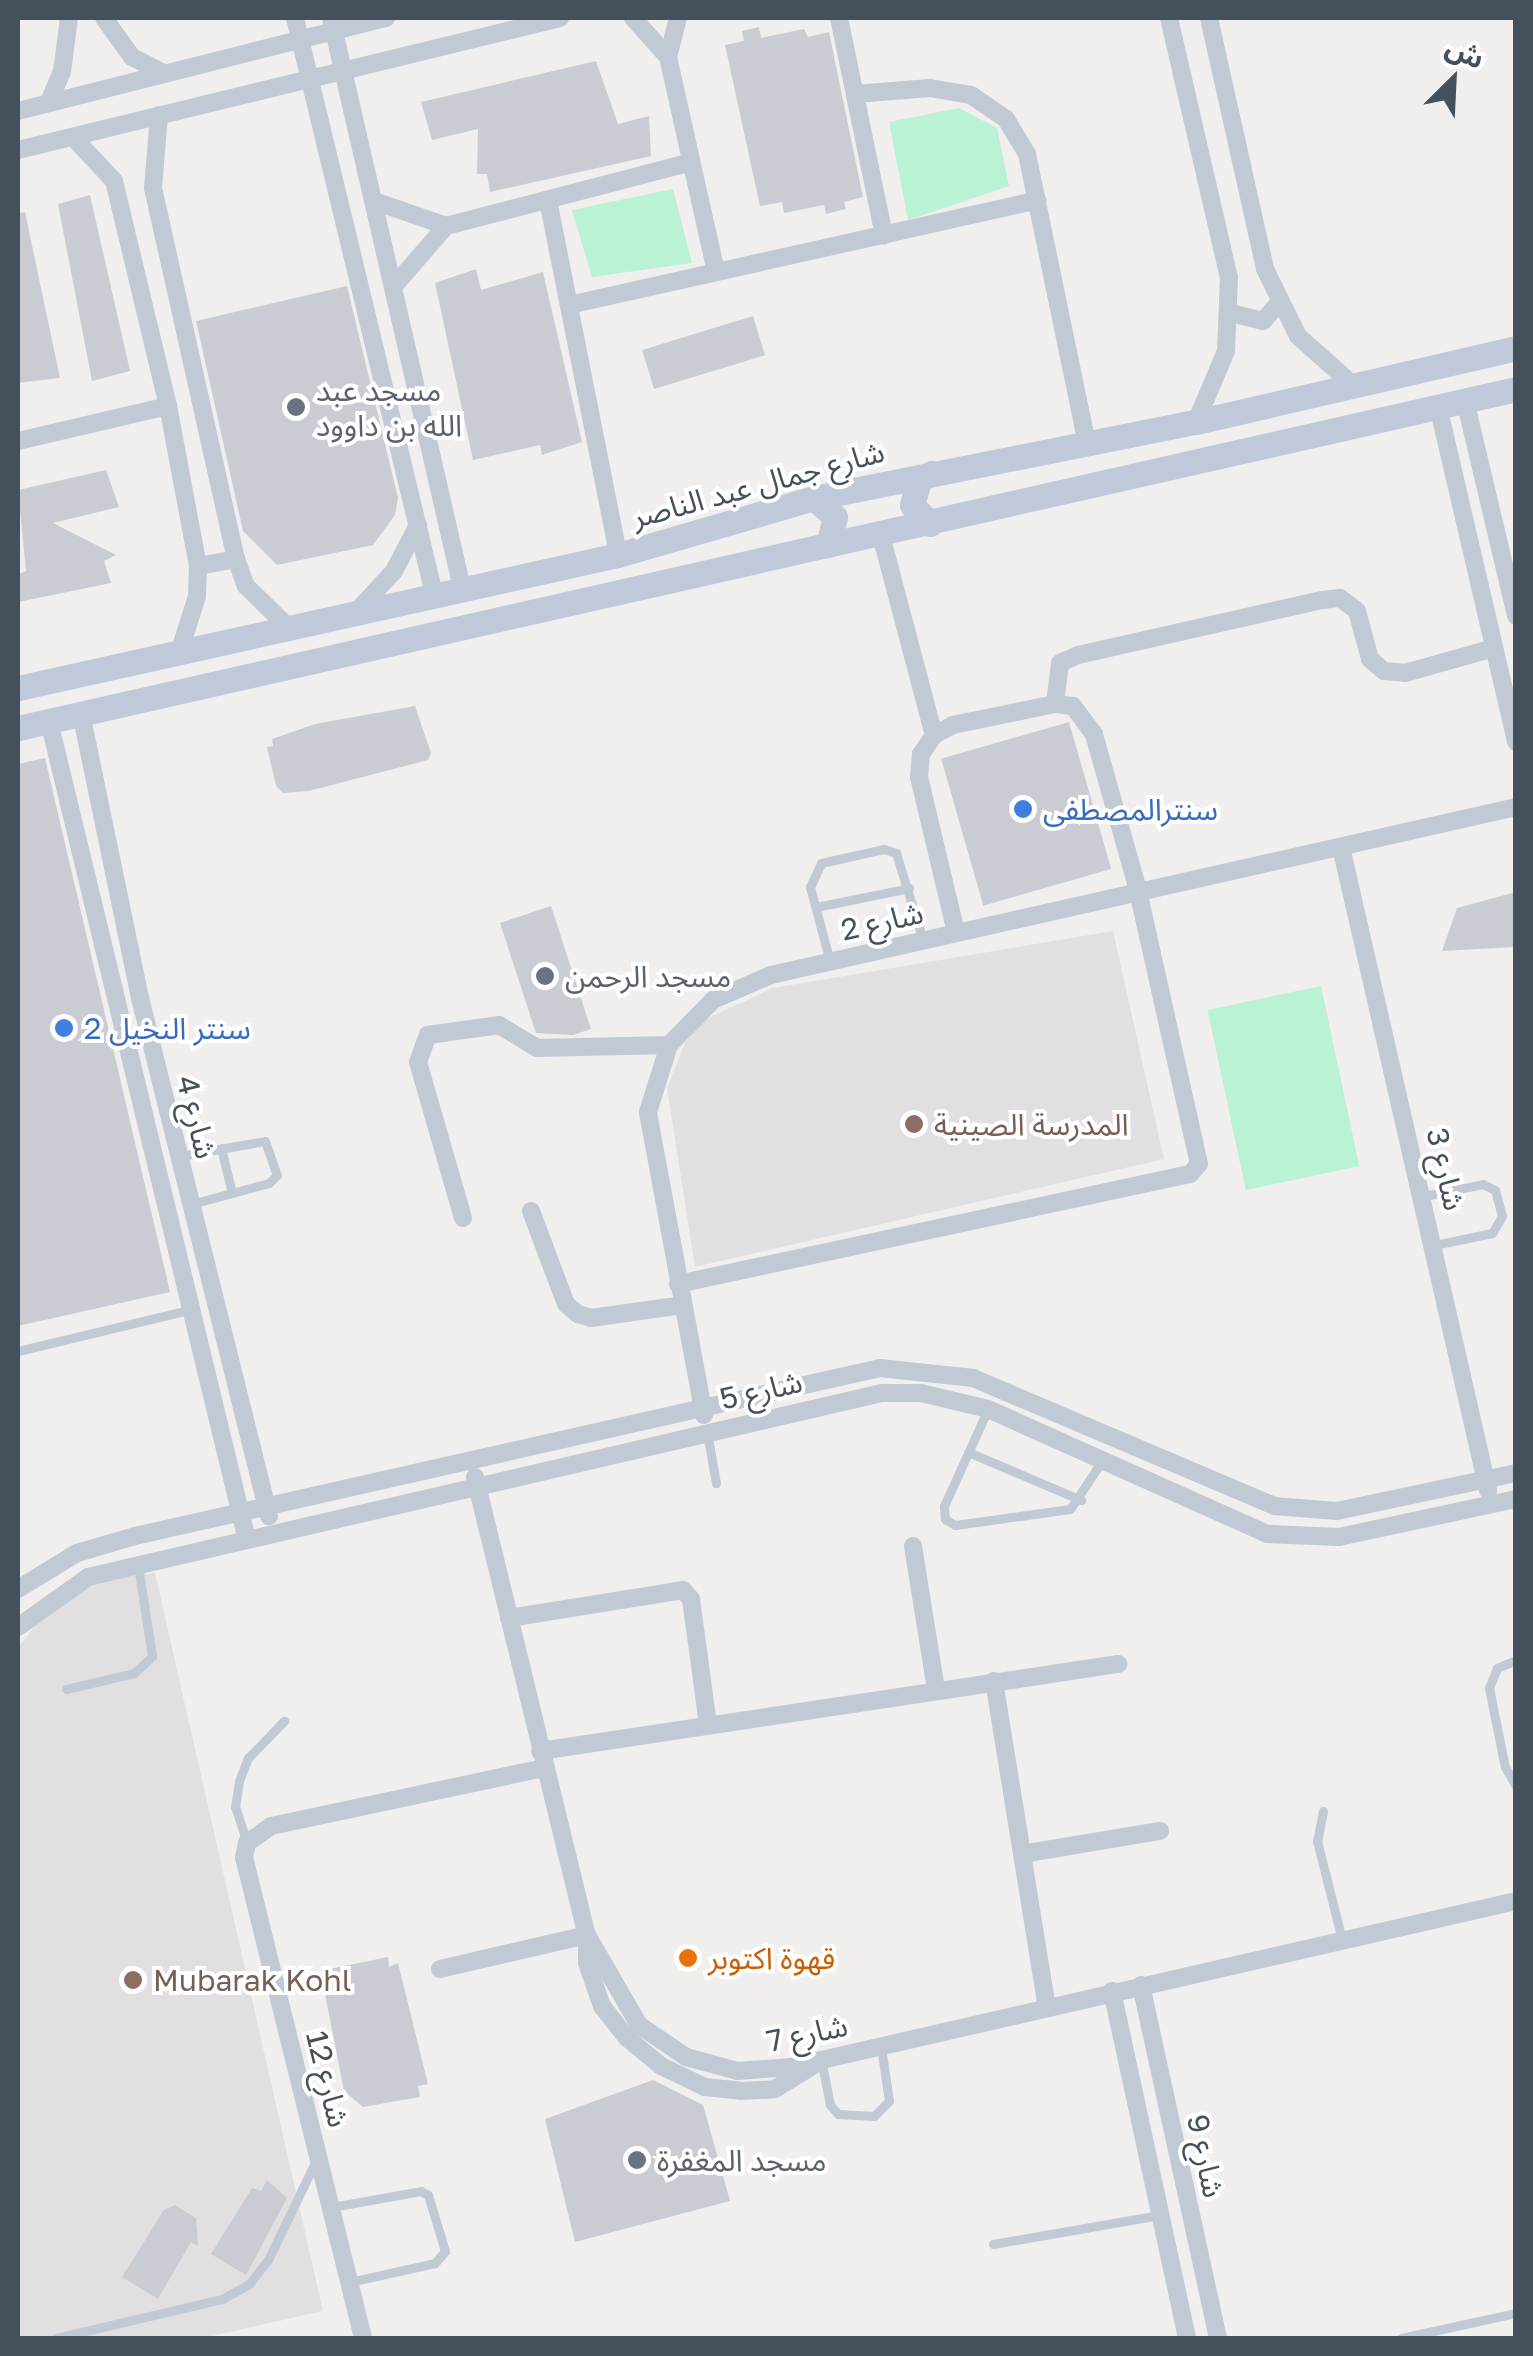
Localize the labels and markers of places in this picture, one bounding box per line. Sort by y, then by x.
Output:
place label: مسجد عبد الله بن داوود [316,372,462,442]
marker: مسجد عبد الله بن داوود [285,396,307,418]
place label: سنترالمصطفى [1043,791,1218,827]
marker: سنترالمصطفى [1012,798,1034,820]
place label: مسجد الرحمن [565,958,731,994]
marker: مسجد الرحمن [534,965,556,987]
place label: سنتر النخيل 2 [84,1010,251,1046]
marker: سنتر النخيل 2 [53,1017,75,1039]
place label: المدرسة الصينية [934,1106,1129,1142]
marker: المدرسة الصينية [903,1113,925,1135]
place label: قهوة اكتوبر [708,1940,835,1976]
marker: قهوة اكتوبر [677,1947,699,1969]
place label: Mubarak Kohl [153,1962,351,1998]
marker: Mubarak Kohl [122,1969,144,1991]
place label: مسجد المغفرة [657,2142,826,2178]
marker: مسجد المغفرة [626,2149,648,2171]

